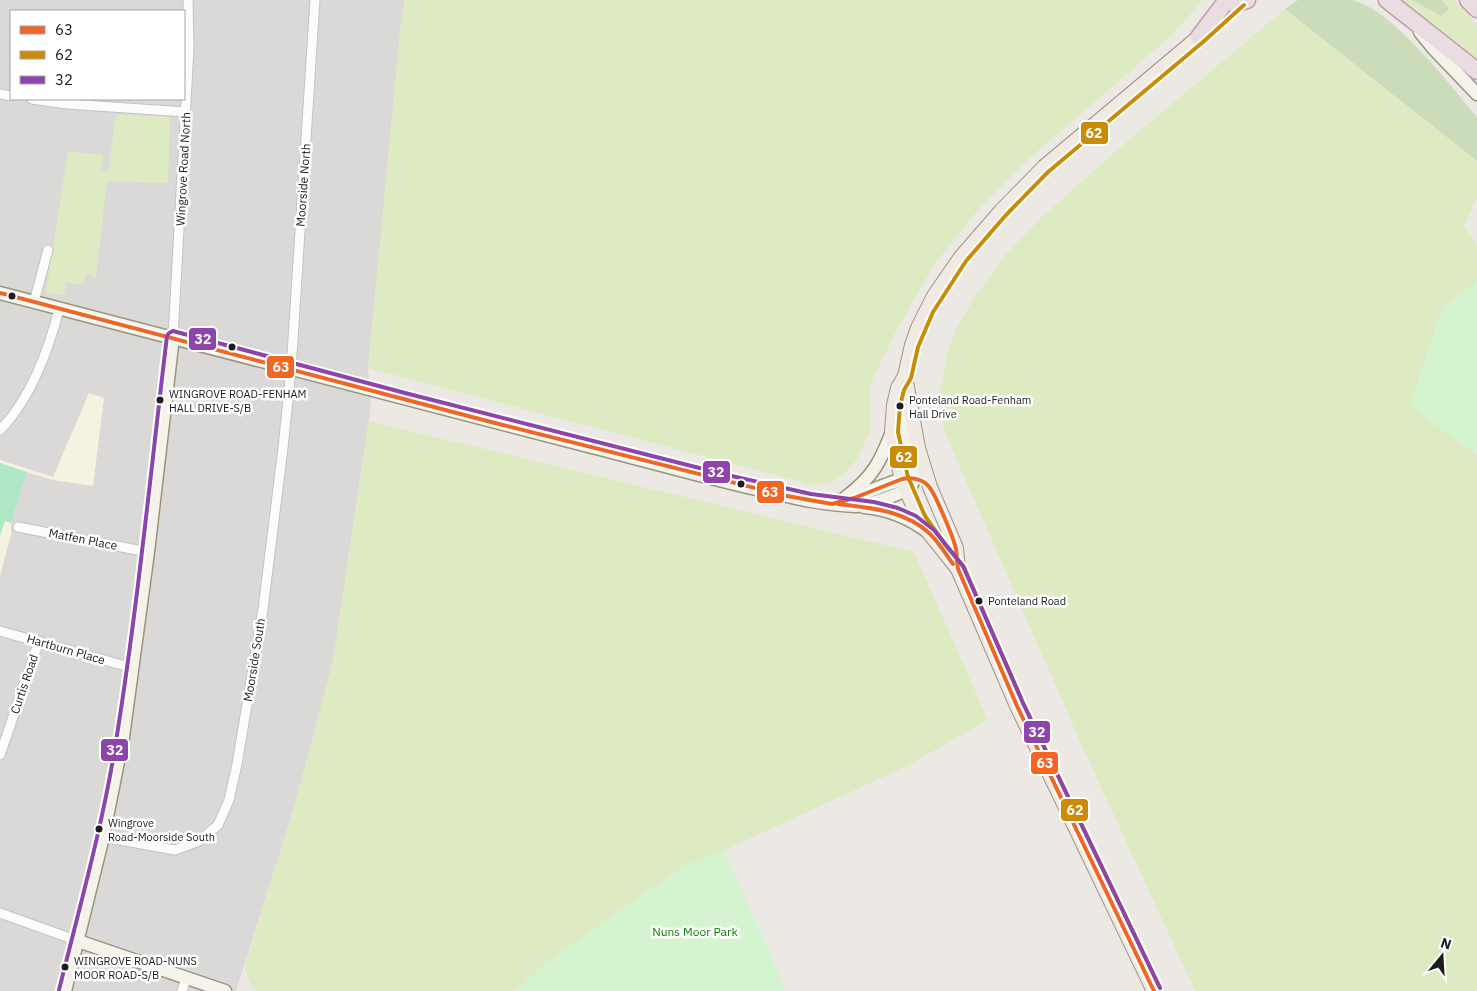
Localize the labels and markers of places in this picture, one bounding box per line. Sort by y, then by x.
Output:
unlabelled marker [7,291,17,301]
unlabelled marker [227,342,237,352]
place label: WINGROVE ROAD-FENHAM HALL DRIVE-S/B [169,387,307,415]
place label: Ponteland Road-Fenham Hall Drive [909,393,1031,421]
marker: WINGROVE ROAD-FENHAM HALL DRIVE-S/B [155,395,165,405]
marker: Ponteland Road-Fenham Hall Drive [895,401,905,411]
unlabelled marker [736,479,746,489]
place label: Ponteland Road [988,594,1066,608]
marker: Ponteland Road [974,596,984,606]
place label: Wingrove Road-Moorside South [108,816,215,844]
marker: Wingrove Road-Moorside South [94,824,104,834]
place label: WINGROVE ROAD-NUNS MOOR ROAD-S/B [74,954,197,982]
marker: WINGROVE ROAD-NUNS MOOR ROAD-S/B [60,962,70,972]

